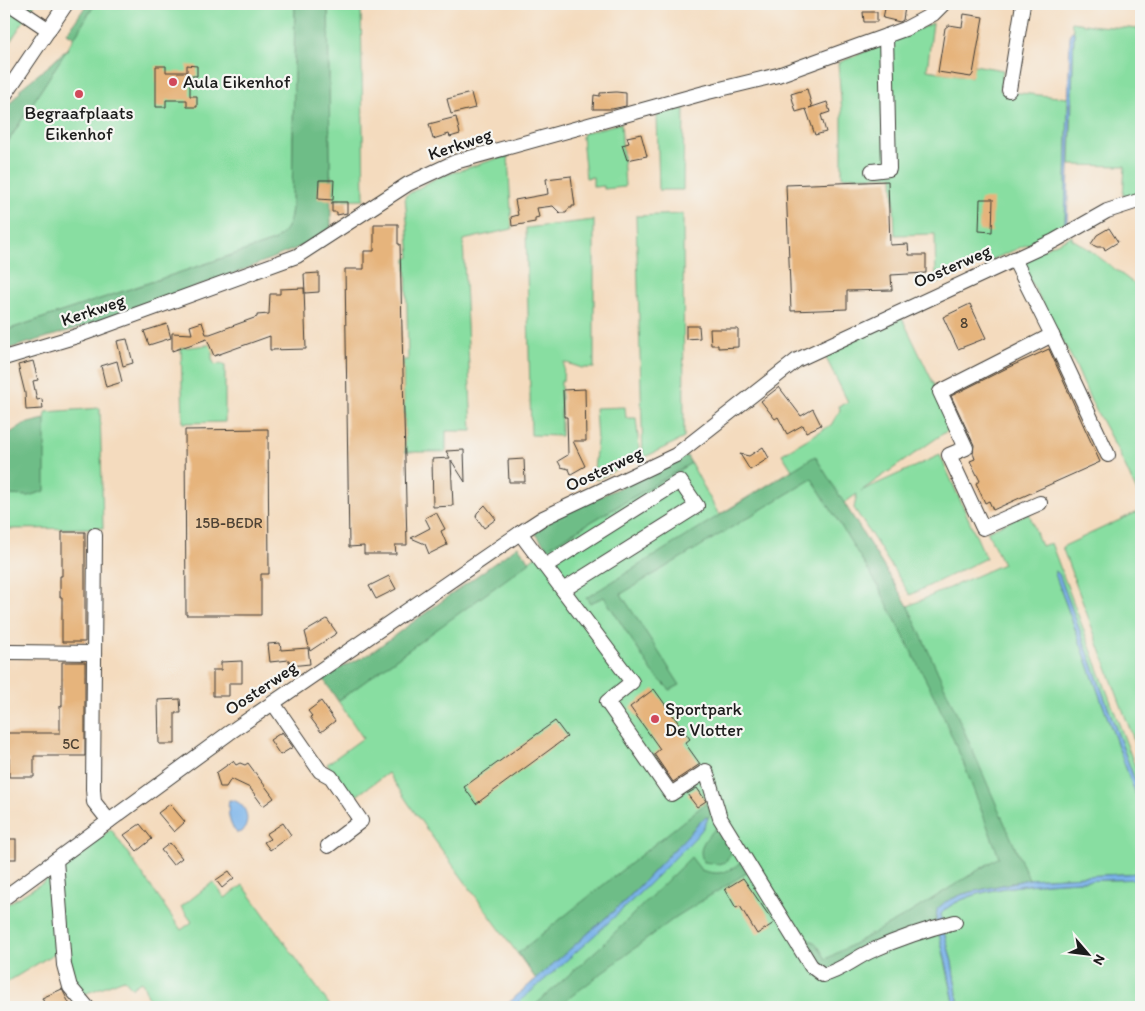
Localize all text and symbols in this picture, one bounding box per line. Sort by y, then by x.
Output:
place label: Aula Eikenhof [183,71,291,93]
marker: Aula Eikenhof [167,76,179,88]
marker: Begraafplaats Eikenhof [73,88,85,100]
place label: Begraafplaats Eikenhof [25,102,133,145]
street label: Kerkweg [425,123,496,165]
street label: Oosterweg [910,239,995,293]
street label: Kerkweg [58,289,129,331]
house number: 8 [960,314,968,332]
street label: Oosterweg [562,441,647,496]
house number: 15B-BEDR [195,514,263,532]
street label: Oosterweg [221,655,302,720]
place label: Sportpark De Vlotter [665,698,743,741]
marker: Sportpark De Vlotter [649,713,661,725]
house number: 5C [62,735,80,753]
north arrow [1062,928,1112,978]
text: N [1089,952,1109,968]

